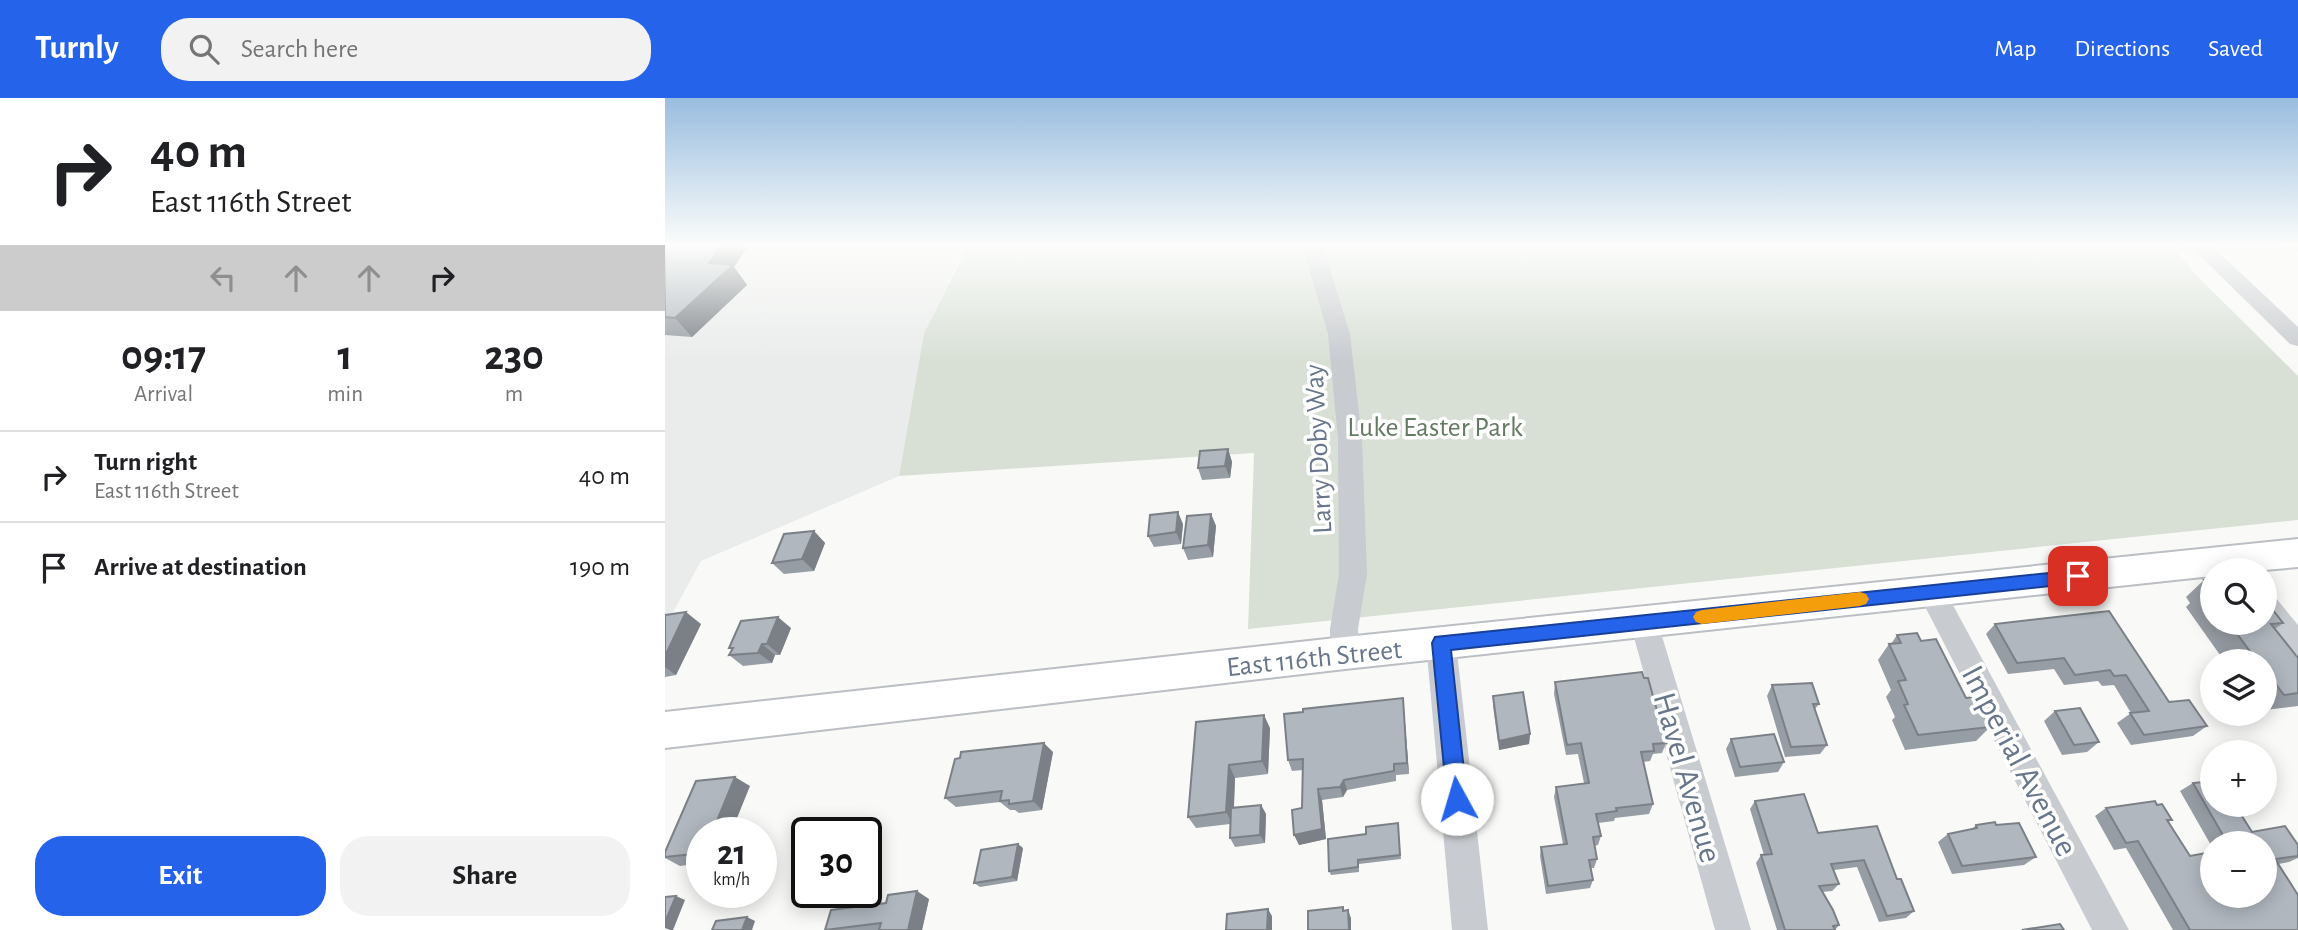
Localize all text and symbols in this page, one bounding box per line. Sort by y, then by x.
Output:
search box [161,18,651,81]
icon: search [185,30,223,68]
text: Turnly [35,32,119,65]
text: Search here [241,36,358,62]
text: Map [1994,37,2036,61]
text: Directions [2074,37,2170,61]
text: Saved [2208,37,2263,61]
icon: right [35,126,126,217]
text: 40 m [150,128,247,177]
text: East 116th Street [150,186,351,218]
icon: left [204,259,242,297]
icon: ahead [277,259,315,297]
icon: ahead [350,259,388,297]
icon: right [423,259,461,297]
text: 09:17 [121,335,206,377]
text: 1 [338,335,353,377]
text: 230 [484,335,544,377]
street label: Larry Doby Way [1301,363,1337,534]
text: Arrival [134,383,193,406]
text: min [327,383,363,406]
text: m [505,383,523,406]
park label: Luke Easter Park [1347,414,1523,442]
text: Turn right [94,449,197,475]
icon: right [35,458,73,496]
text: 40 m [579,463,630,489]
text: East 116th Street [94,480,239,503]
pin [2048,546,2108,606]
icon: arrive [35,549,73,587]
text: Arrive at destination [94,554,307,580]
text: 190 m [570,554,630,580]
icon: arrive [2059,557,2097,595]
map controls [2200,558,2277,908]
button: search [2200,558,2277,635]
street label: East 116th Street [1225,636,1403,682]
button: layers [2200,649,2277,726]
street label: Imperial Avenue [1955,660,2083,862]
street label: Havel Avenue [1647,689,1727,866]
button: + [2200,740,2277,817]
position arrow [1420,762,1494,836]
speed limit sign: 30 [791,817,882,908]
button: − [2200,831,2277,908]
button: Exit [35,836,326,916]
button: Share [340,836,630,916]
text: 21 [717,836,746,871]
text: km/h [713,871,750,889]

